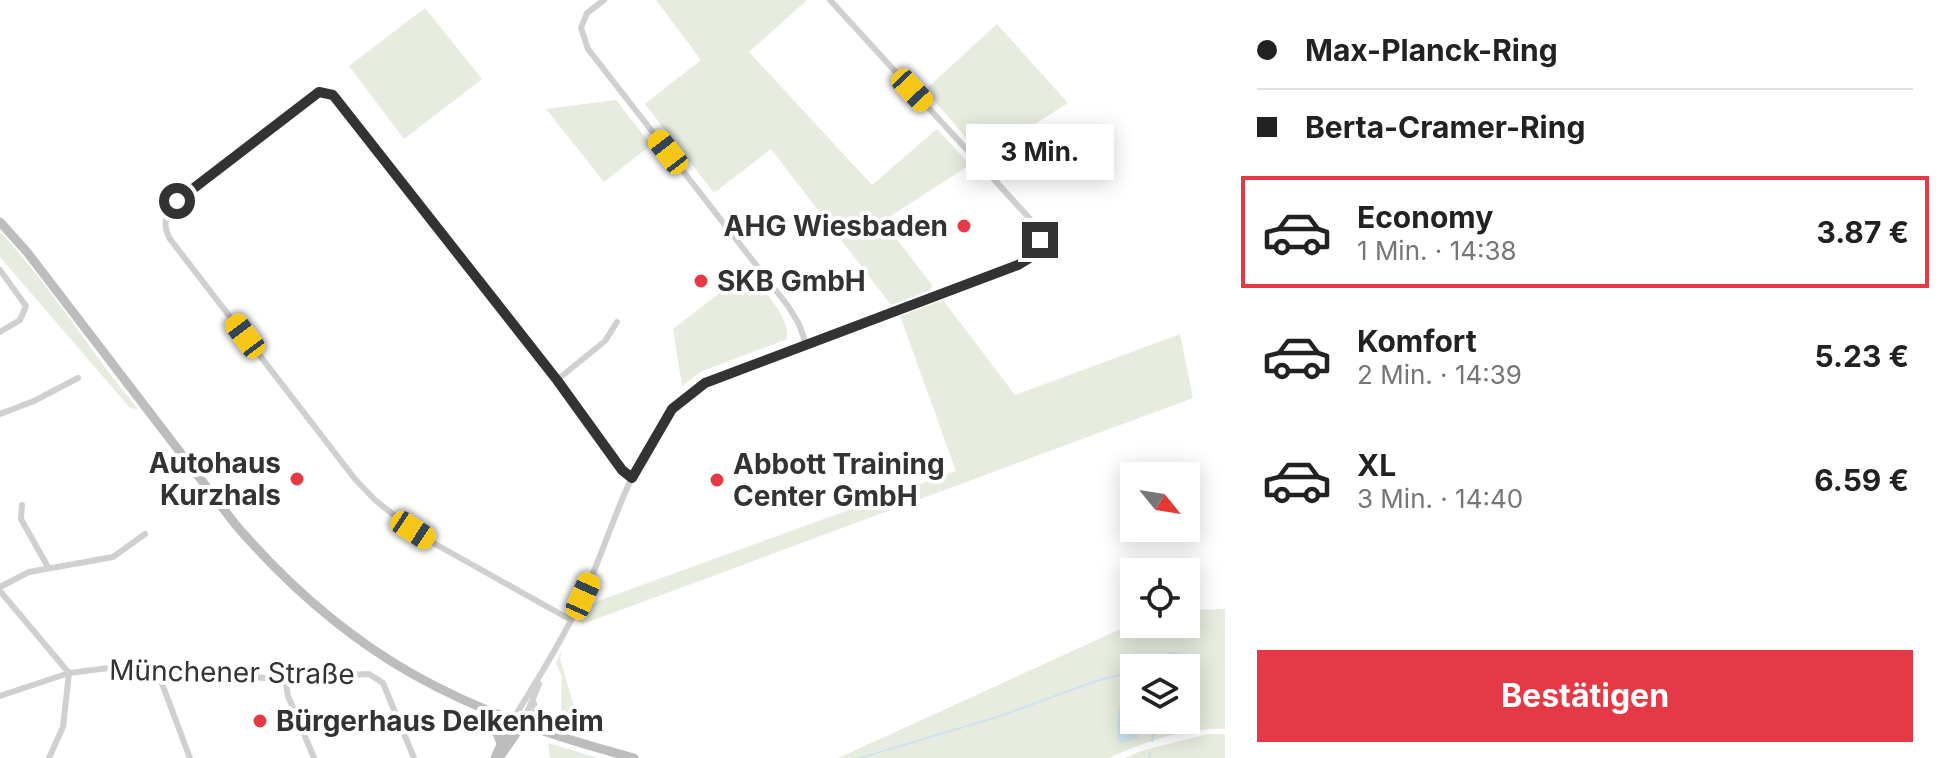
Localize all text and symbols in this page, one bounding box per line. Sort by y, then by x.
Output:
text: Max-Planck-Ring [1305,32,1558,68]
car [887,64,937,116]
text: Berta-Cramer-Ring [1305,109,1585,145]
callout: 3 Min. [966,124,1114,180]
car [644,126,692,178]
text: 3 Min. [1000,136,1080,167]
route start [159,183,195,219]
icon: car [1261,196,1333,268]
text: Economy [1357,199,1493,235]
place label: AHG Wiesbaden [724,209,948,243]
text: 3.87 € [1816,214,1909,250]
marker: AHG Wiesbaden [955,217,973,235]
route end [1022,222,1058,258]
text: 1 Min. · 14:38 [1357,235,1517,266]
place label: SKB GmbH [717,264,866,298]
marker: SKB GmbH [692,272,710,290]
car [221,310,269,362]
icon: car [1261,320,1333,392]
text: Komfort [1357,323,1477,359]
text: 5.23 € [1815,338,1909,374]
text: 2 Min. · 14:39 [1357,359,1522,390]
icon: car [1261,444,1333,516]
place label: Autohaus Kurzhals [149,446,281,512]
place label: Abbott Training Center GmbH [733,447,945,513]
text: XL [1357,447,1396,483]
north arrow [1120,462,1200,542]
map controls [1120,462,1200,734]
text: 6.59 € [1814,462,1909,498]
marker: Autohaus Kurzhals [288,470,306,488]
marker: Abbott Training Center GmbH [708,471,726,489]
text: 3 Min. · 14:40 [1357,483,1523,514]
car [386,507,440,553]
button: locate [1120,558,1200,638]
car [562,569,604,623]
button: Bestätigen [1257,650,1913,742]
street label: Münchener Straße [109,653,355,691]
button: layers [1120,654,1200,734]
place label: Bürgerhaus Delkenheim [276,704,604,738]
marker: Bürgerhaus Delkenheim [251,712,269,730]

